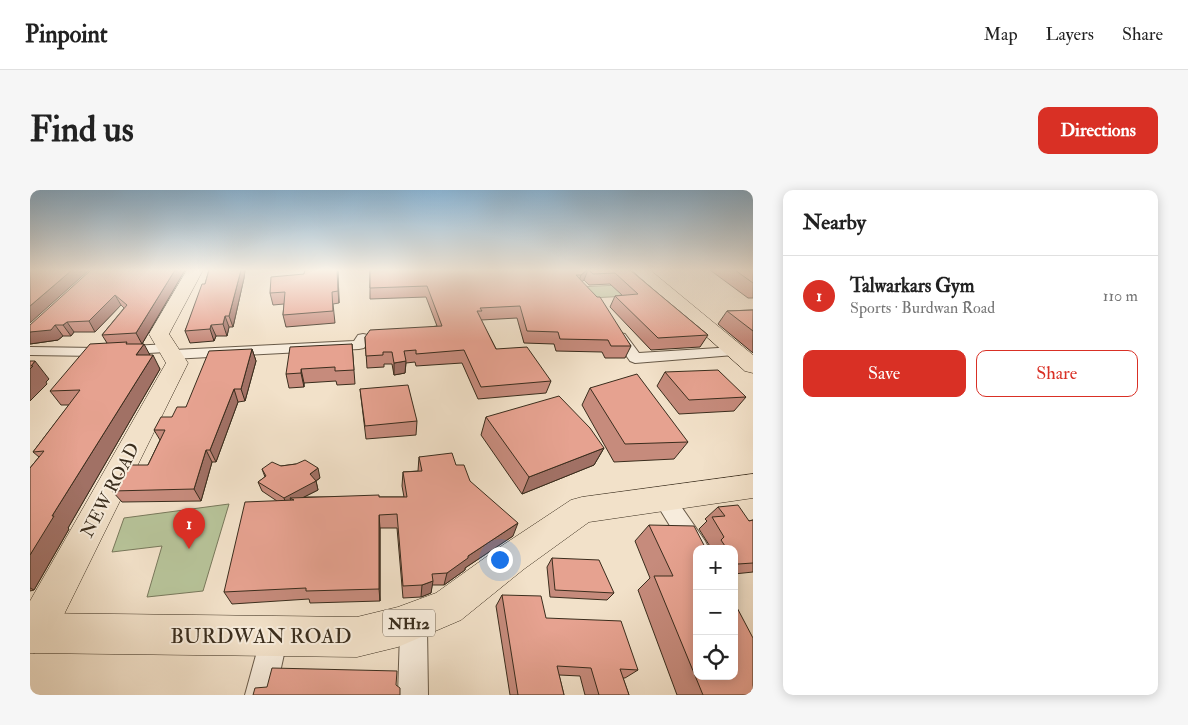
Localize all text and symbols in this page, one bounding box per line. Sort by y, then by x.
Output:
text: Pinpoint [25,19,108,50]
text: Map [984,23,1018,46]
text: Layers [1046,23,1094,46]
text: Share [1122,23,1163,46]
button: Directions [1038,107,1158,154]
text: Find us [30,108,134,152]
text: Nearby [803,209,866,236]
text: Talwarkars Gym [850,274,974,298]
text: 1 [816,286,822,306]
text: 110 m [1103,286,1138,306]
text: Sports · Burdwan Road [850,298,995,318]
button: Save [803,350,966,397]
button: Share [976,350,1138,397]
street label: NEW ROAD [76,439,145,542]
pin: 1 [173,508,205,549]
map controls [693,545,738,680]
button: + [693,545,738,590]
your location [487,547,513,573]
button: − [693,590,738,635]
road number: NH12 [383,609,435,636]
street label: BURDWAN ROAD [170,623,352,650]
button: locate [693,635,738,680]

